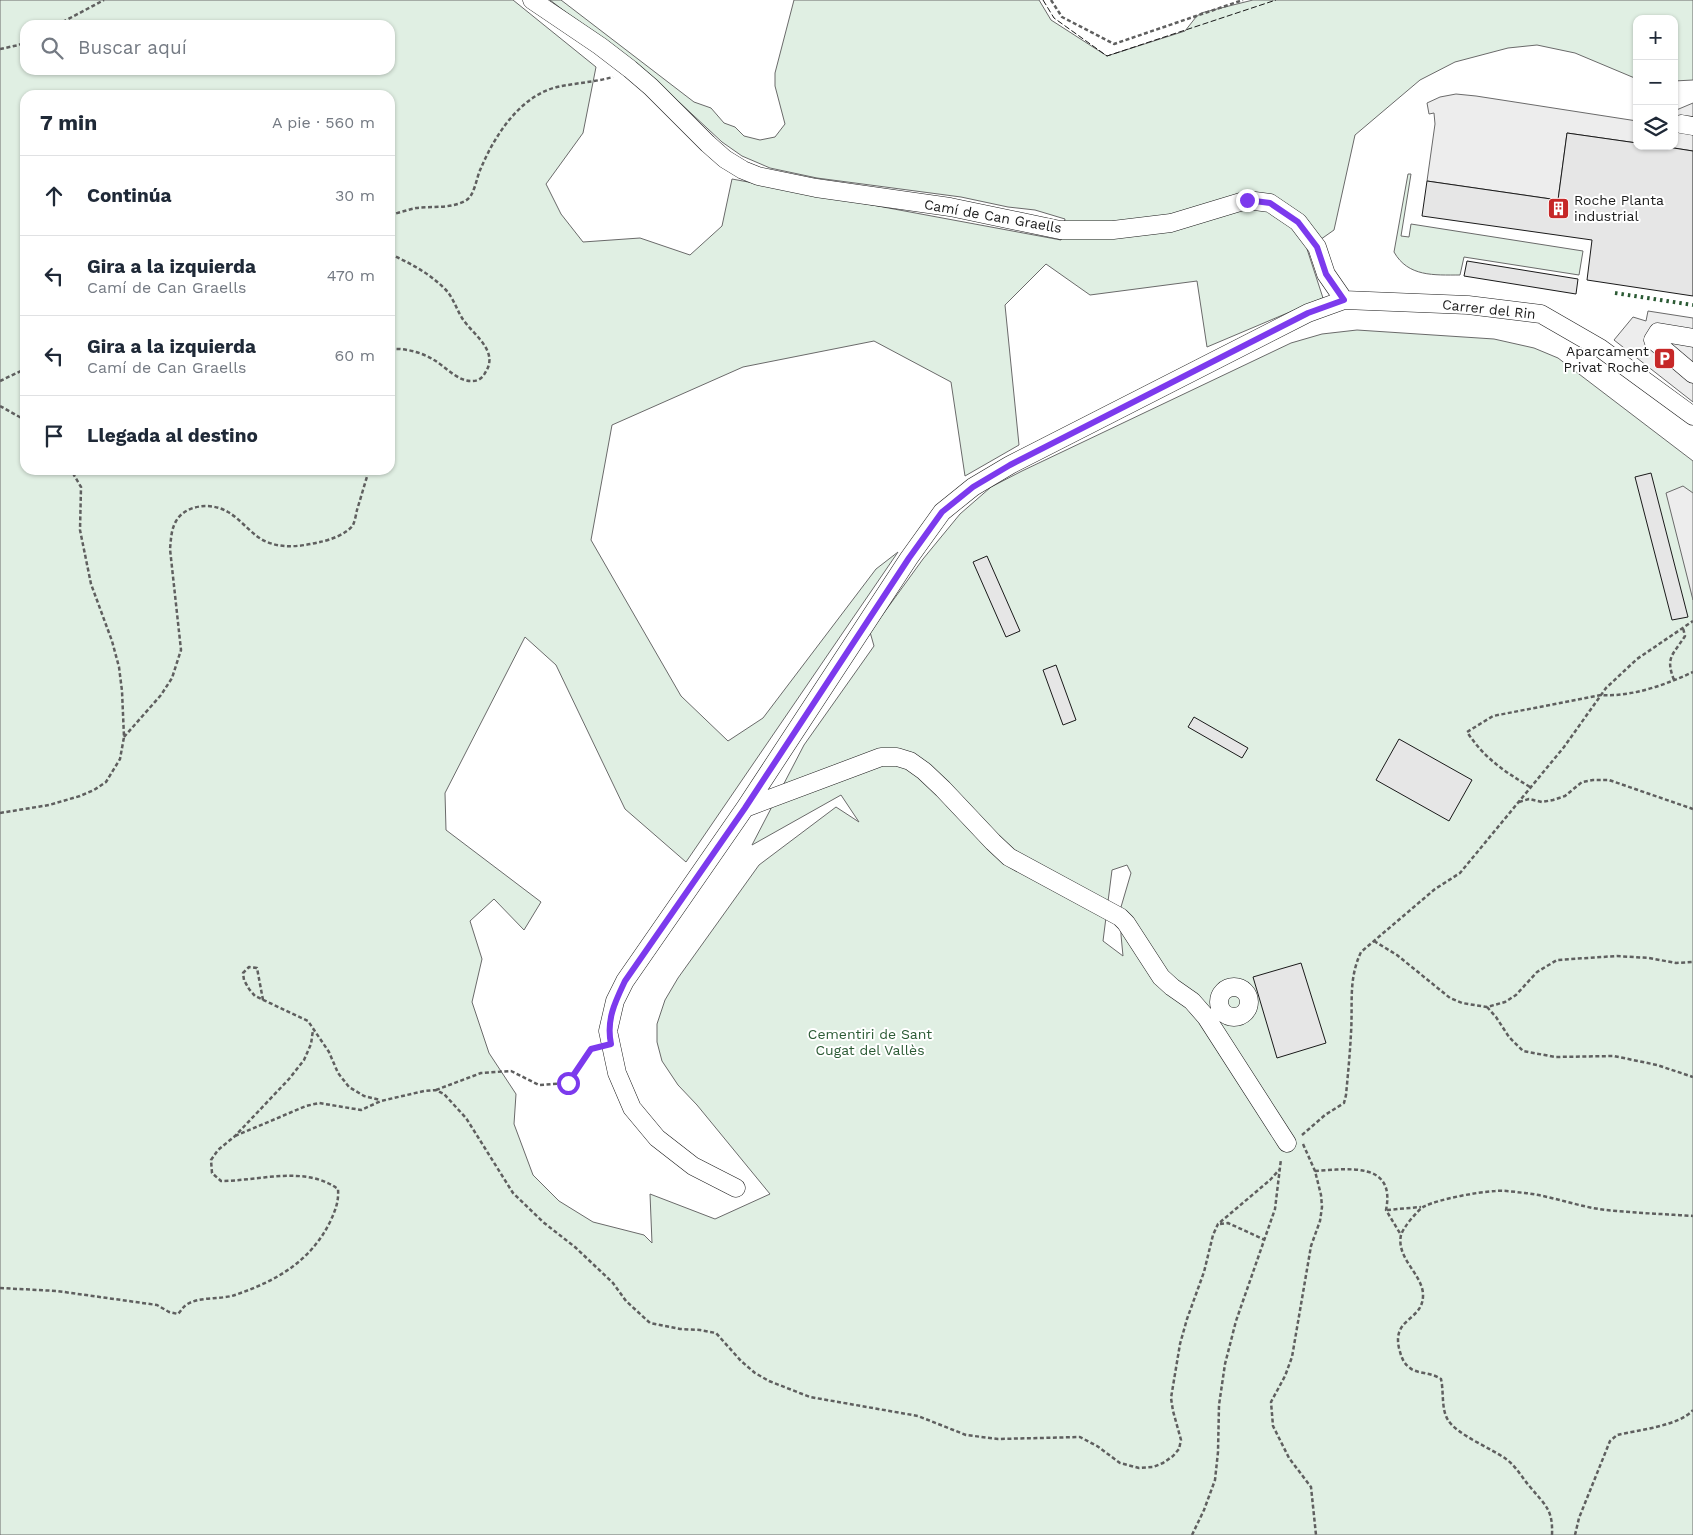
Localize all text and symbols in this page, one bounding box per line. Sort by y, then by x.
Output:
map controls [1633,15,1678,150]
button: + [1633,15,1678,60]
search box [20,20,395,75]
icon: search [38,34,66,62]
text: Buscar aquí [78,36,187,59]
button: − [1633,60,1678,105]
button: layers [1633,105,1678,150]
text: 7 min [40,110,97,135]
text: A pie · 560 m [272,113,375,132]
icon: ahead [40,182,68,210]
text: Continúa [87,184,171,207]
text: 30 m [335,186,375,205]
route end [1236,189,1259,212]
place label: Roche Planta industrial [1574,192,1664,224]
street label: Camí de Can Graells [923,196,1063,236]
building icon: Roche Planta industrial [1546,196,1570,220]
text: Gira a la izquierda [87,255,256,278]
icon: left [40,262,68,290]
text: 470 m [327,266,375,285]
text: Camí de Can Graells [87,278,247,297]
street label: Carrer del Rin [1441,296,1537,322]
text: Gira a la izquierda [87,335,256,358]
icon: left [40,342,68,370]
place label: Aparcament Privat Roche [1564,343,1649,375]
text: 60 m [335,346,375,365]
parking icon: Aparcament Privat Roche [1653,347,1677,371]
text: Camí de Can Graells [87,358,247,377]
icon: arrive [40,422,68,450]
text: Llegada al destino [87,424,258,447]
park label: Cementiri de Sant Cugat del Vallès [808,1026,932,1058]
route start [557,1072,580,1095]

